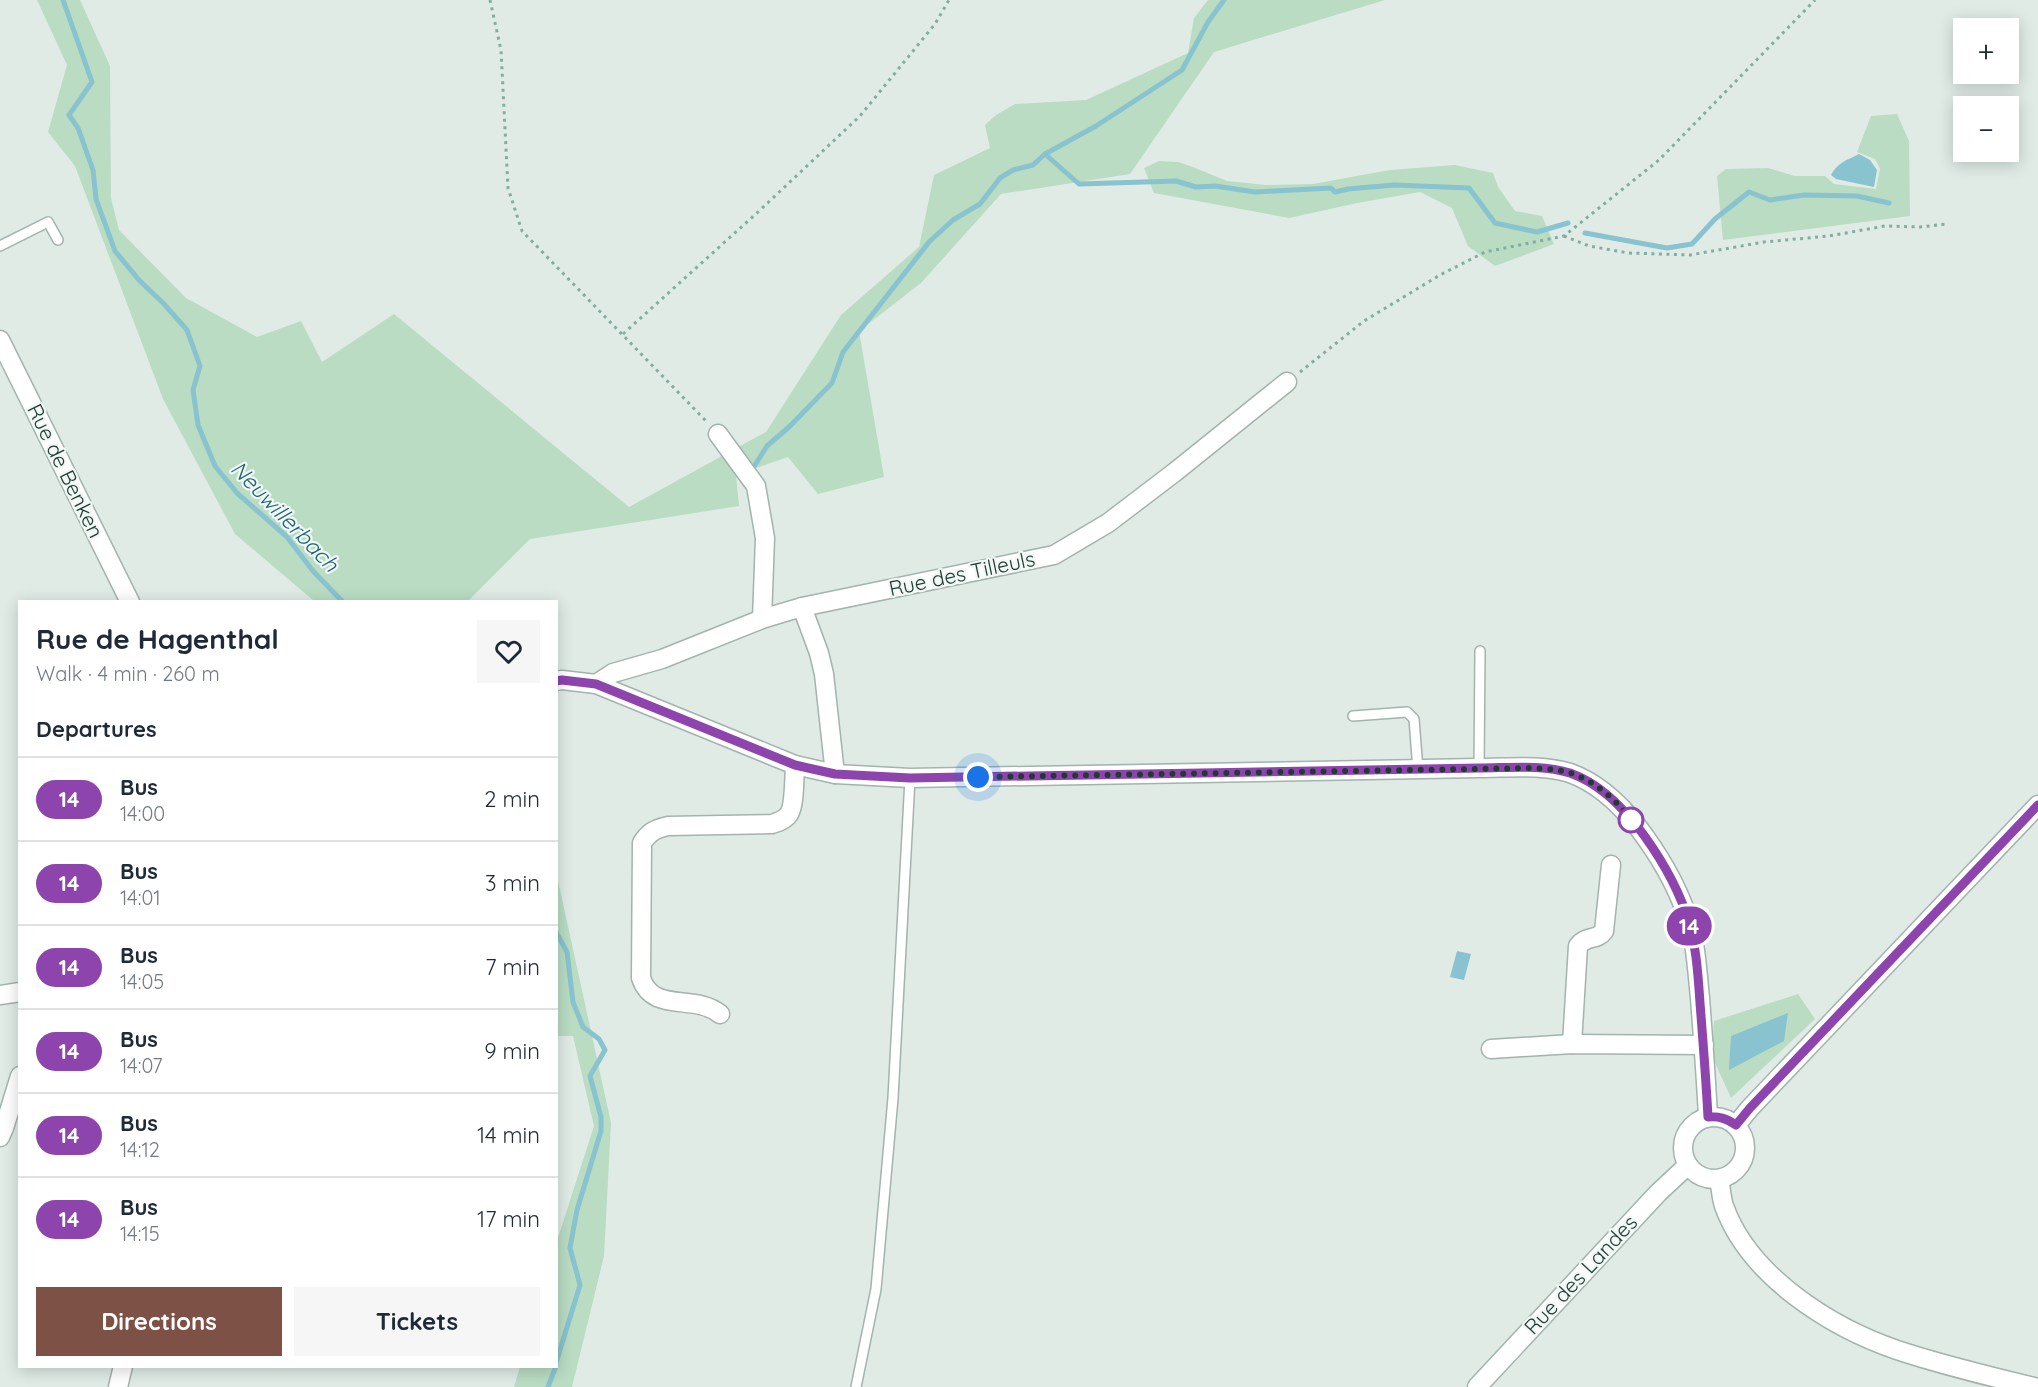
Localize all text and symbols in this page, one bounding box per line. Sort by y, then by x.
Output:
map controls [1953,18,2019,162]
button: + [1953,18,2019,84]
button: − [1953,96,2019,162]
street label: Rue de Benken [22,399,110,542]
water label: Neuwillerbach [225,455,345,578]
street label: Rue des Tilleuls [886,545,1037,601]
button: heart [477,620,540,683]
text: Rue de Hagenthal [36,621,279,656]
text: Walk · 4 min · 260 m [36,661,220,686]
text: Departures [36,715,157,743]
your location [963,762,993,792]
text: Bus [120,773,158,801]
text: 2 min [484,785,540,813]
text: 14 [59,786,79,812]
text: 14:00 [120,801,165,826]
unlabelled marker [1618,807,1644,833]
text: Bus [120,857,158,885]
text: 3 min [485,869,540,897]
text: 14 [59,870,79,896]
text: 14:01 [120,885,161,910]
line badge: 14 [1662,906,1716,946]
text: 14 [1679,913,1699,939]
text: Bus [120,941,158,969]
text: 7 min [485,953,540,981]
text: 14 [59,954,79,980]
text: 14:05 [120,969,164,994]
text: Bus [120,1025,158,1053]
text: 9 min [484,1037,540,1065]
text: 14 [59,1038,79,1064]
text: 14:07 [120,1053,162,1078]
text: Bus [120,1109,158,1137]
text: 14 min [477,1121,540,1149]
text: 14 [59,1122,79,1148]
text: 14:12 [120,1137,160,1162]
text: Bus [120,1193,158,1221]
text: 17 min [477,1205,540,1233]
text: 14 [59,1206,79,1232]
street label: Rue des Landes [1518,1209,1642,1340]
text: 14:15 [120,1221,160,1246]
button: Directions [36,1287,282,1356]
button: Tickets [294,1287,540,1356]

